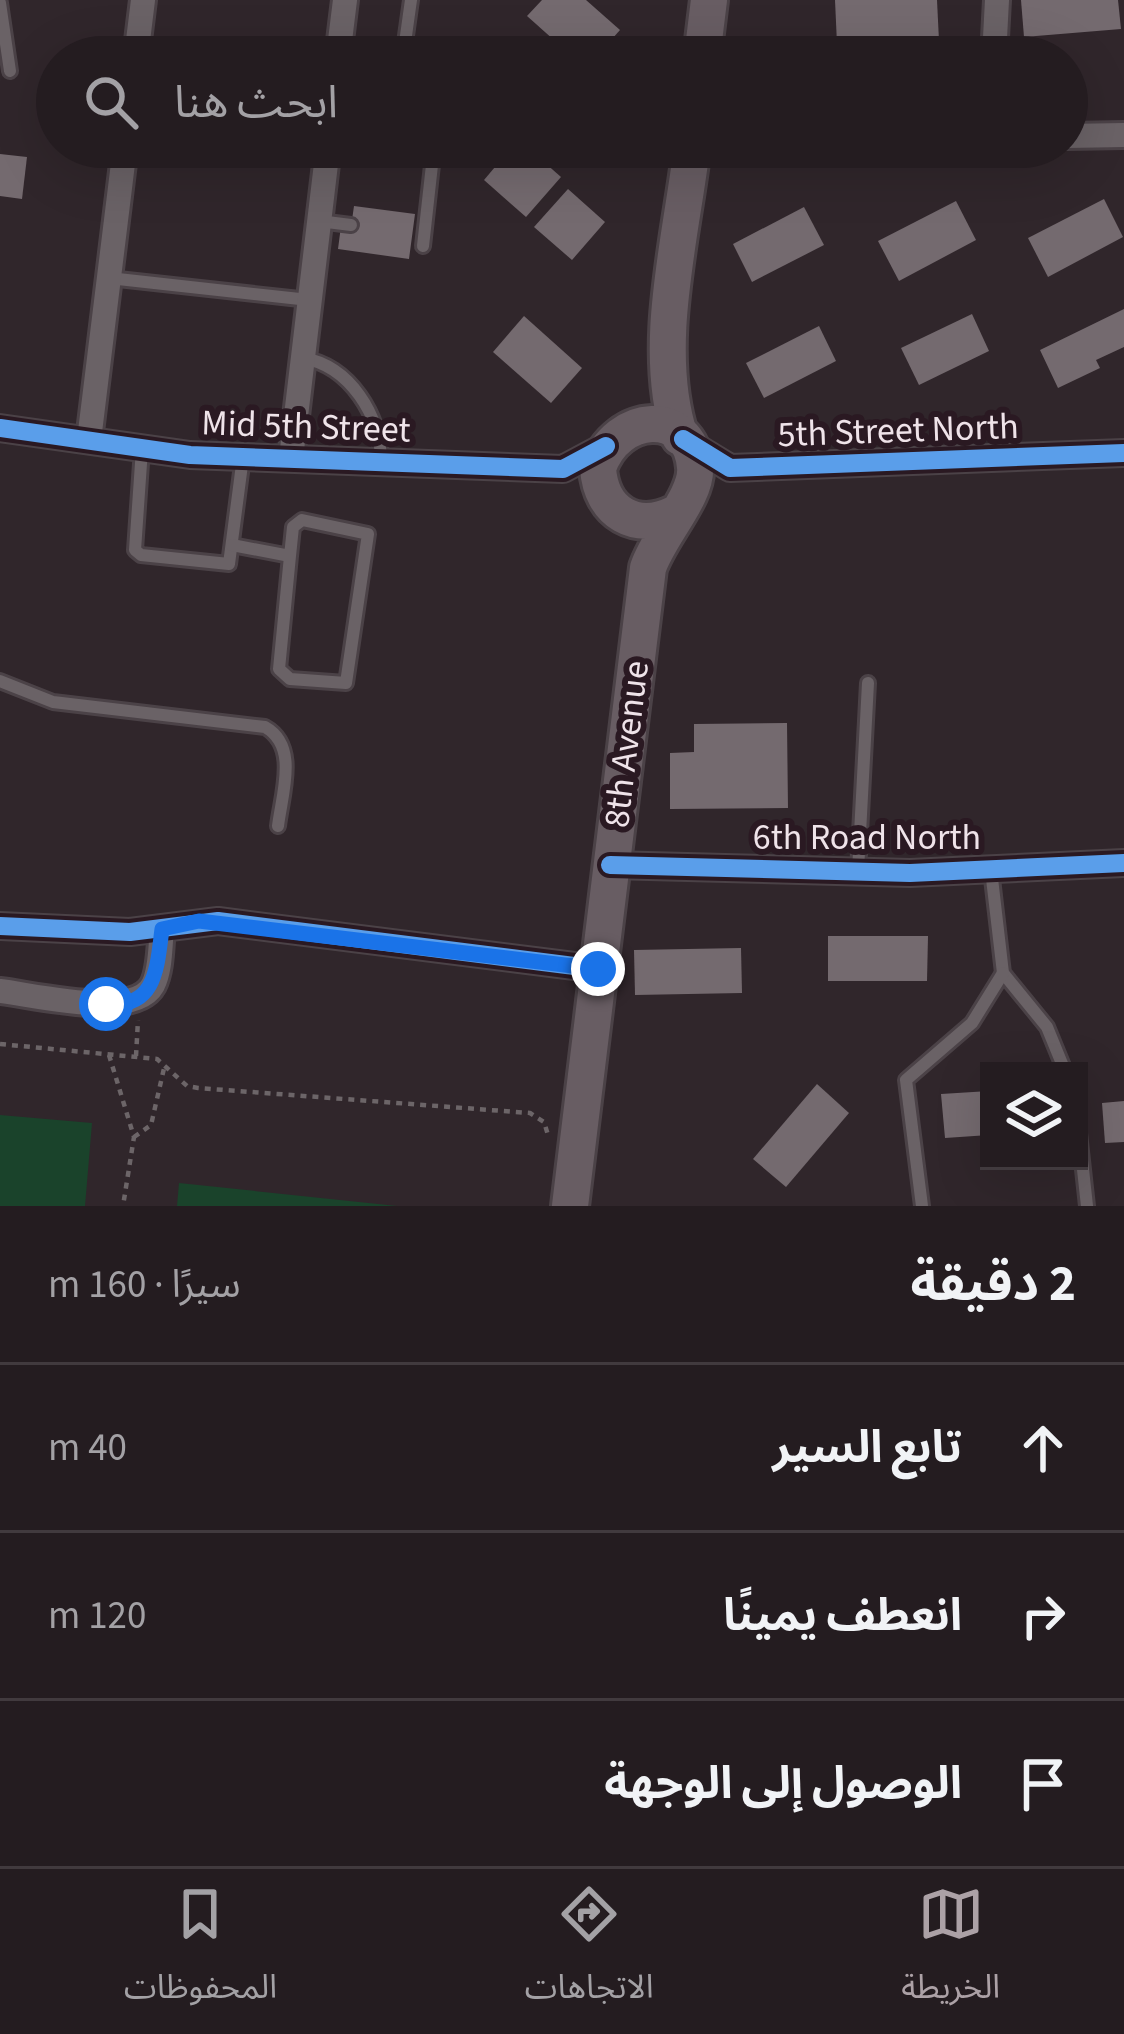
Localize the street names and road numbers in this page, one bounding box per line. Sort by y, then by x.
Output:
street label: Mid 5th Street [200,397,411,456]
street label: 5th Street North [777,401,1020,460]
street label: 8th Avenue [591,658,662,831]
street label: 6th Road North [753,812,981,863]

